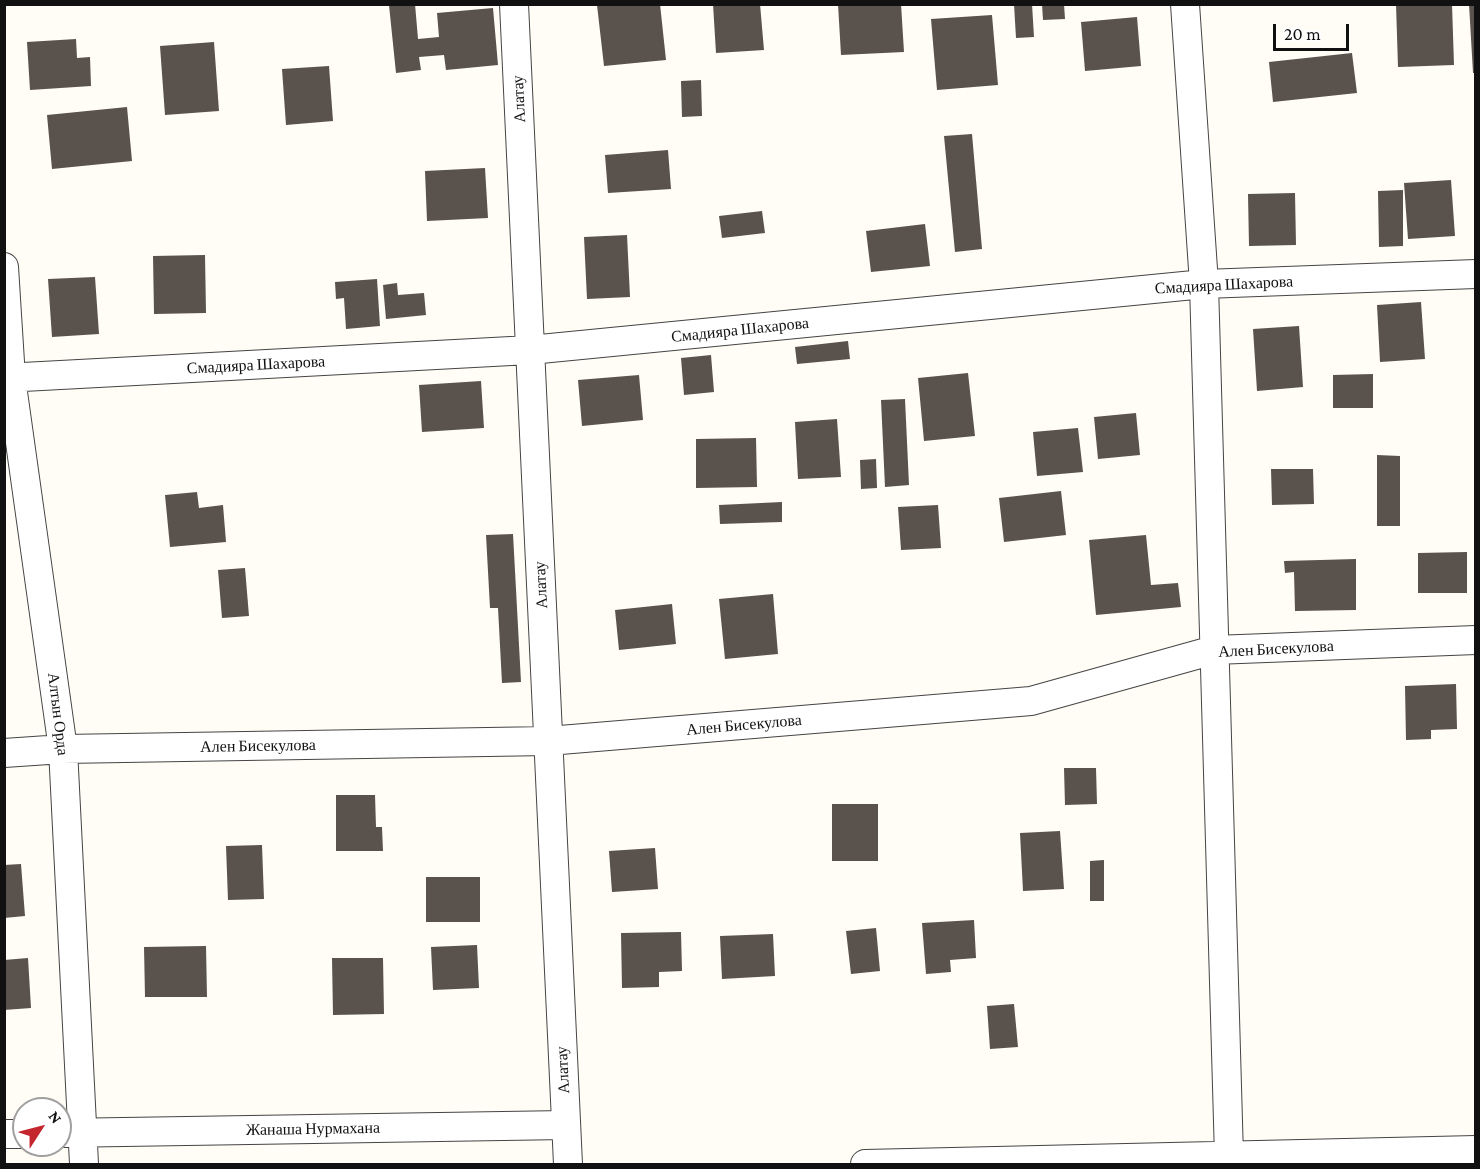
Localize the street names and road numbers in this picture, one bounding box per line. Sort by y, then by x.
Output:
street label: Алатау [508,75,530,123]
street label: Смадияра Шахарова [1154,272,1294,298]
street label: Смадияра Шахарова [670,313,810,347]
street label: Смадияра Шахарова [186,352,326,378]
street label: Алатау [530,561,552,609]
street label: Ален Бисекулова [1218,636,1334,662]
street label: Алтын Орда [43,671,73,757]
street label: Ален Бисекулова [686,710,802,740]
street label: Ален Бисекулова [200,735,316,757]
street label: Алатау [552,1046,574,1094]
street label: Жанаша Нурмахана [246,1118,380,1140]

